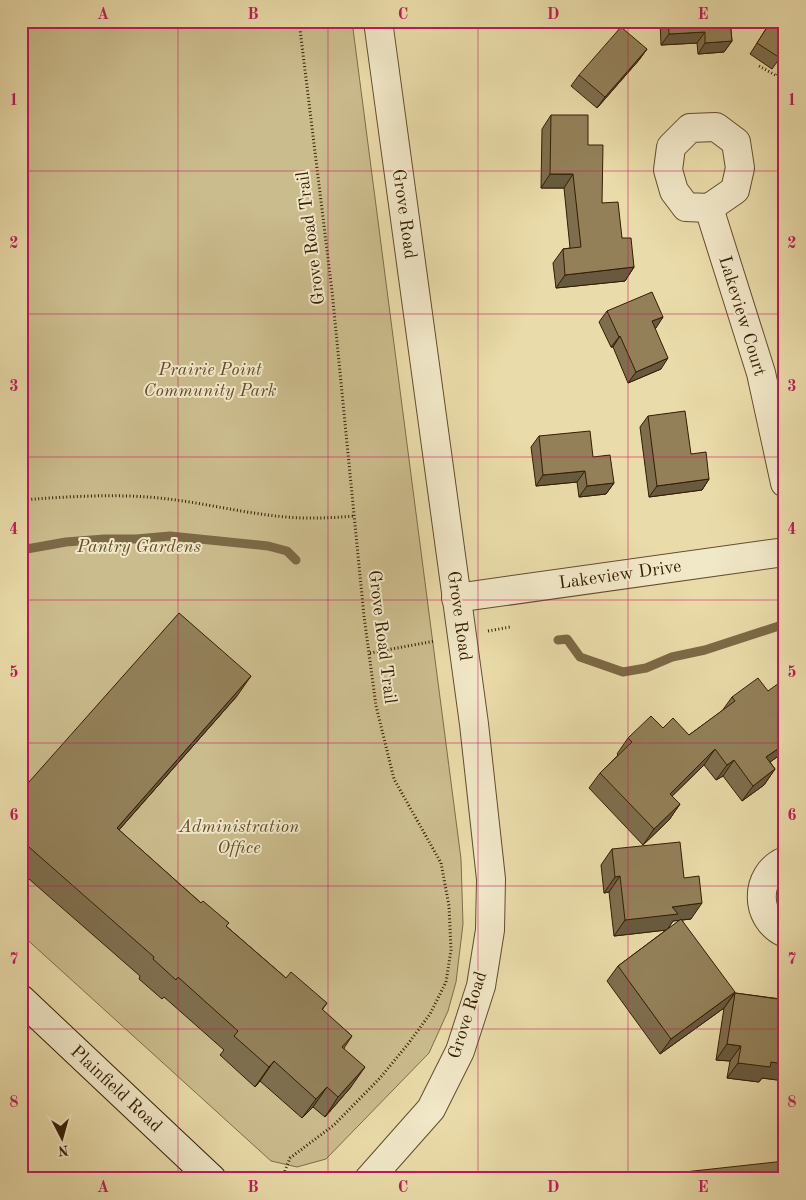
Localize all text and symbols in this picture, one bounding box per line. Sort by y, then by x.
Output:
text: A [97,7,109,23]
text: B [247,7,259,23]
text: C [398,7,408,23]
text: D [547,7,559,23]
text: E [697,7,709,23]
text: 1 [9,93,19,109]
text: 1 [787,93,797,109]
street label: Grove Road [389,168,419,260]
street label: Grove Road Trail [294,170,328,306]
text: 2 [9,236,19,252]
text: 2 [787,236,797,252]
street label: Lakeview Court [715,254,769,378]
park label: Prairie Point Community Park [143,361,277,400]
text: 3 [9,379,19,395]
text: 3 [787,379,797,395]
text: 4 [9,522,19,538]
text: 4 [787,522,797,538]
park label: Pantry Gardens [76,538,202,556]
street label: Lakeview Drive [558,557,682,593]
street label: Grove Road Trail [365,569,399,705]
street label: Grove Road [444,570,474,662]
text: 5 [9,665,19,681]
text: 5 [787,665,797,681]
text: 6 [9,808,19,824]
text: 6 [787,808,797,824]
park label: Administration Office [178,818,299,857]
text: 7 [9,952,19,968]
text: 7 [787,952,797,968]
street label: Grove Road [445,969,491,1061]
street label: Plainfield Road [67,1042,165,1136]
text: 8 [9,1095,19,1111]
text: 8 [787,1095,797,1111]
north arrow [38,1112,88,1162]
text: N [57,1142,69,1157]
text: A [97,1180,109,1196]
text: B [247,1180,259,1196]
text: C [398,1180,408,1196]
text: D [547,1180,559,1196]
text: E [697,1180,709,1196]

